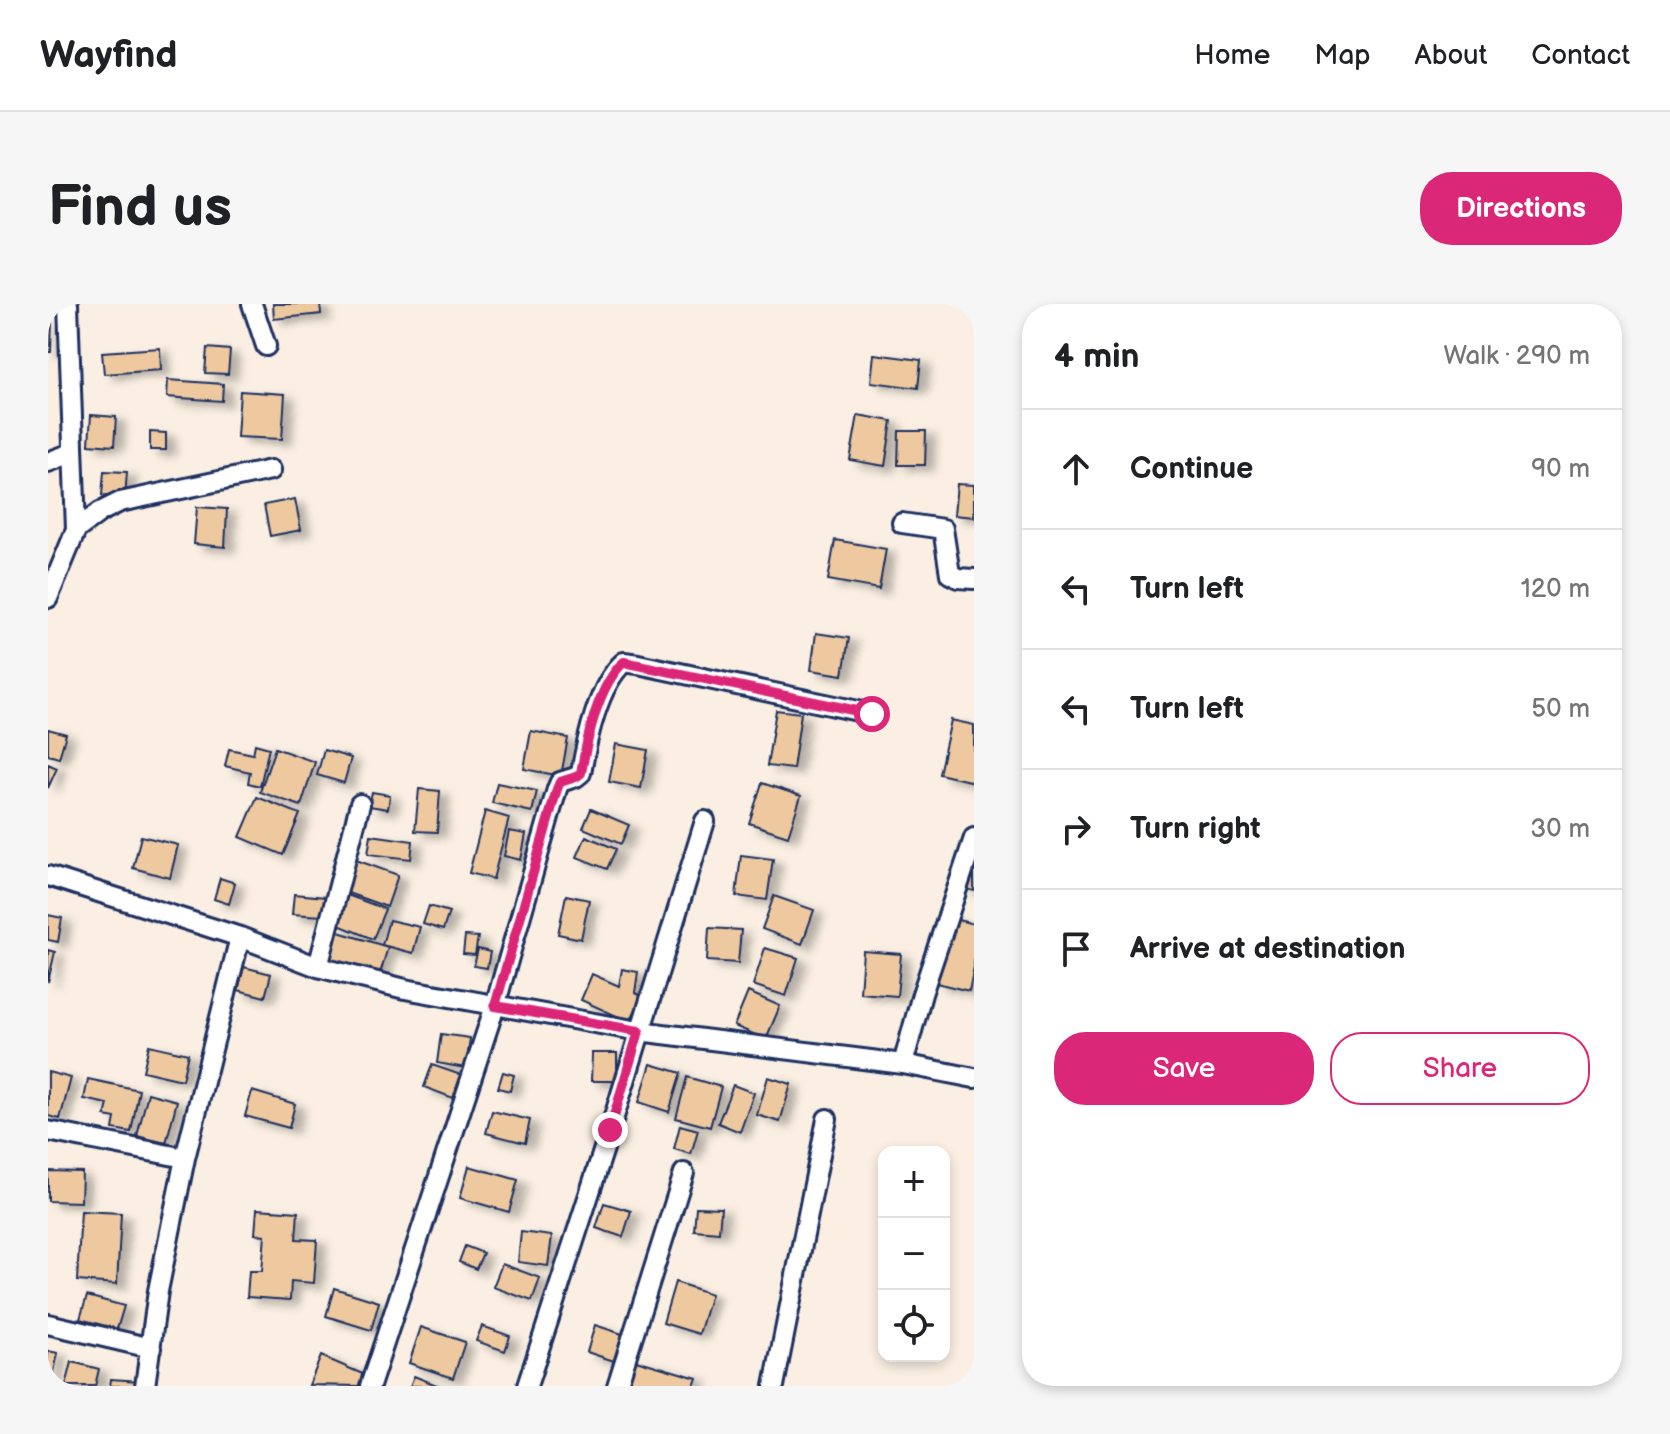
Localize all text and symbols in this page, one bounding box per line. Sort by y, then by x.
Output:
text: Wayfind [40,33,178,78]
text: Home [1194,39,1270,72]
text: Map [1314,39,1371,72]
text: About [1415,39,1487,72]
text: Contact [1531,39,1630,72]
button: Directions [1420,172,1622,245]
text: Find us [48,175,232,242]
text: 4 min [1054,336,1140,377]
text: Walk · 290 m [1443,341,1590,372]
icon: ahead [1054,447,1098,491]
text: Continue [1130,451,1253,487]
text: 90 m [1531,454,1590,485]
icon: left [1054,567,1098,611]
text: Turn left [1130,571,1244,607]
text: 120 m [1521,574,1590,605]
icon: left [1054,687,1098,731]
text: Turn left [1130,691,1244,727]
text: 50 m [1531,694,1590,725]
route start [854,696,890,732]
icon: right [1054,807,1098,851]
text: Turn right [1130,811,1261,847]
text: 30 m [1530,814,1590,845]
icon: arrive [1054,927,1098,971]
text: Arrive at destination [1130,931,1406,967]
button: Save [1054,1032,1314,1105]
button: Share [1330,1032,1590,1105]
route end [592,1112,628,1148]
map controls [878,1146,950,1362]
button: + [878,1146,950,1218]
button: − [878,1218,950,1290]
button: locate [878,1290,950,1362]

